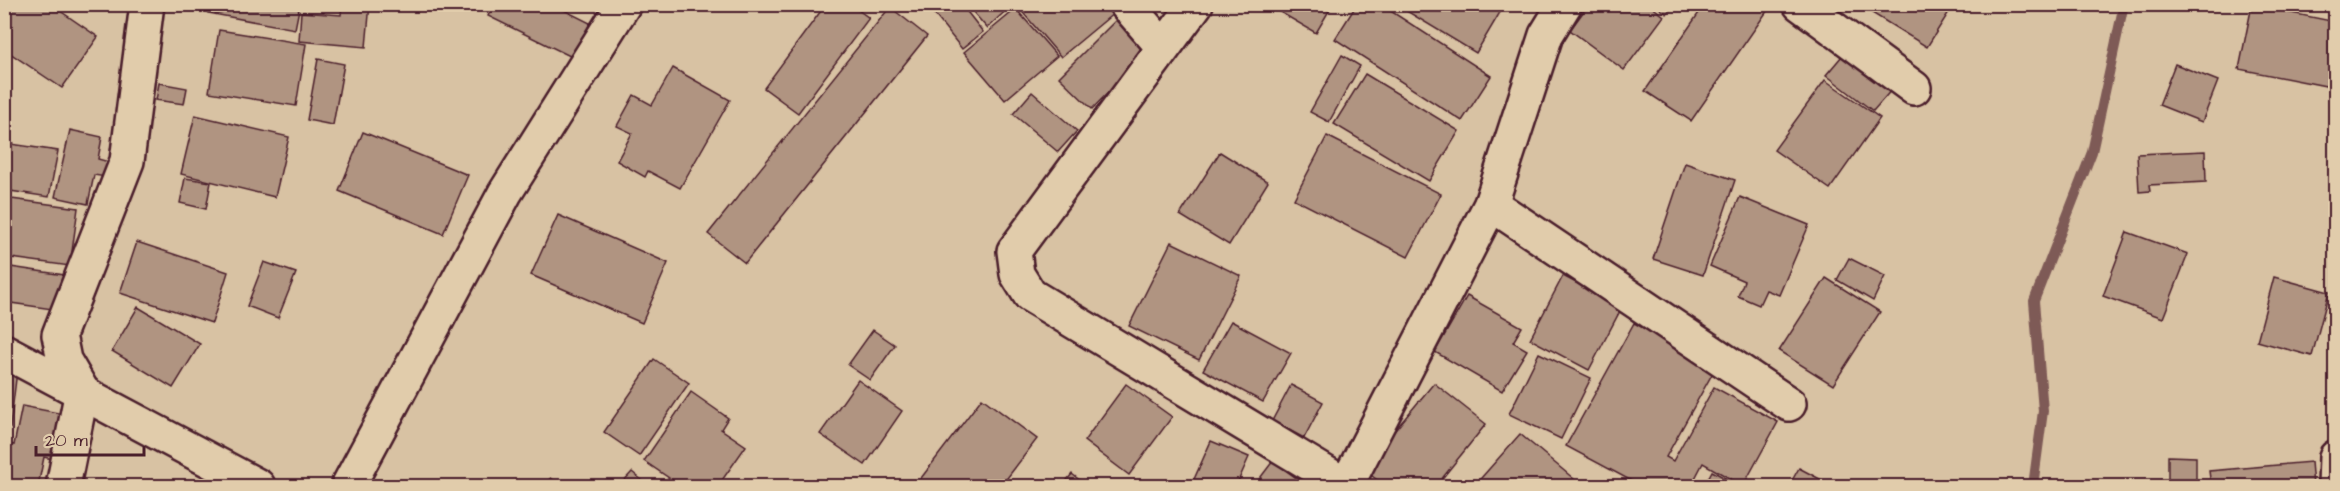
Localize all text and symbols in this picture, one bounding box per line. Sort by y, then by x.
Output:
scale bar [36,419,144,457]
text: 20 m [45,428,88,453]

